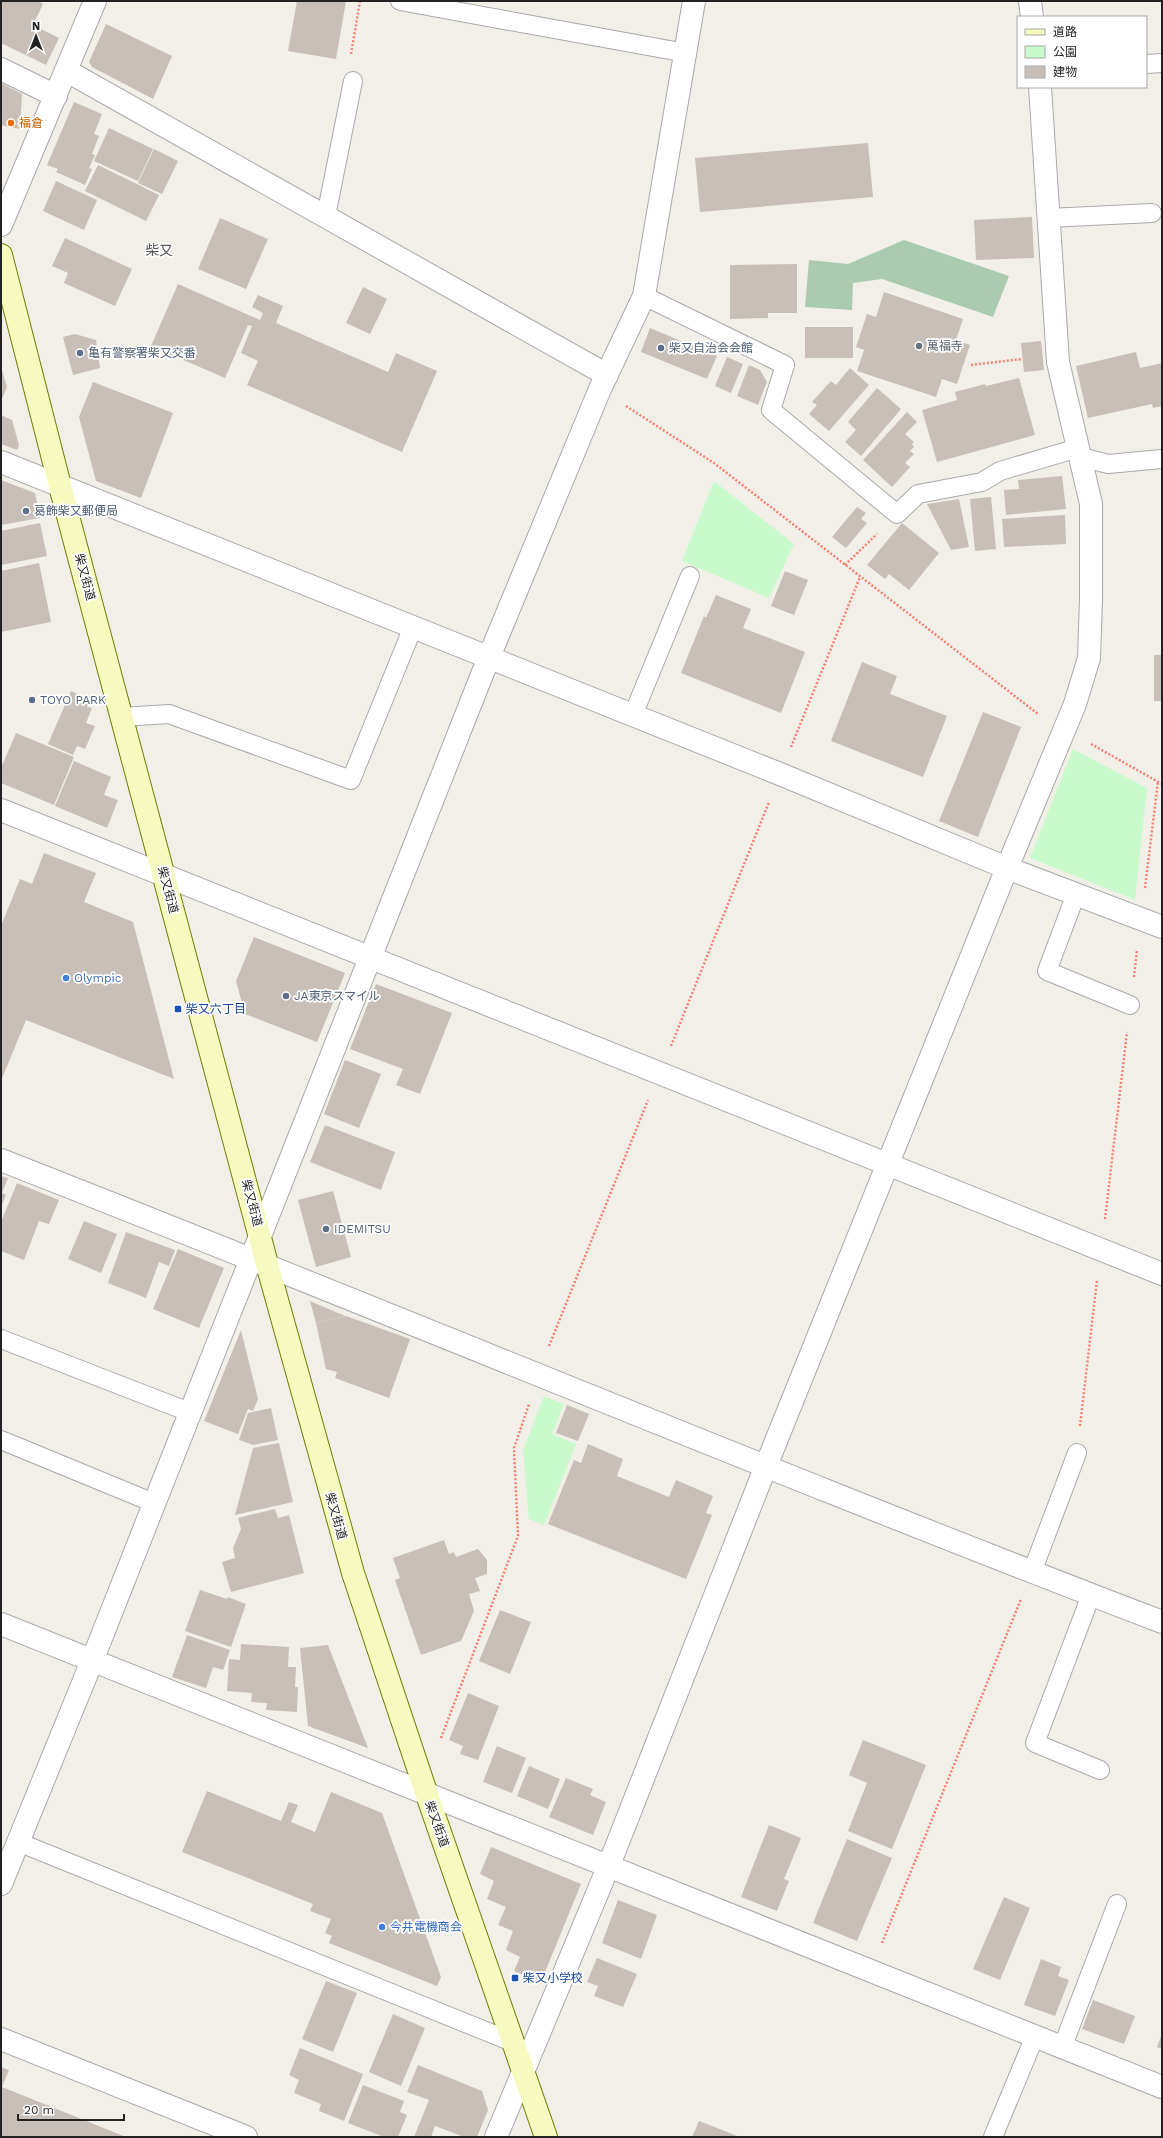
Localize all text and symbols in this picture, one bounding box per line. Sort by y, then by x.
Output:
north arrow [16,16,56,56]
legend [1017,16,1147,88]
text: N [32,20,40,33]
text: 道路 [1053,25,1077,39]
text: 公園 [1053,45,1077,59]
text: 建物 [1053,65,1077,79]
place label: 福倉 [19,116,43,130]
marker: 福倉 [6,118,16,128]
district label: 柴又 [145,242,173,258]
place label: 萬福寺 [927,339,963,353]
place label: 柴又自治会会館 [669,341,753,355]
marker: 萬福寺 [914,341,924,351]
marker: 柴又自治会会館 [656,343,666,353]
place label: 亀有警察署柴又交番 [88,346,196,360]
marker: 亀有警察署柴又交番 [75,348,85,358]
place label: 葛飾柴又郵便局 [34,504,118,518]
marker: 葛飾柴又郵便局 [21,506,31,516]
street label: 柴又街道 [72,552,98,602]
place label: TOYO PARK [40,693,106,707]
marker: TOYO PARK [27,695,37,705]
street label: 柴又街道 [155,865,181,915]
place label: Olympic [74,971,122,985]
marker: Olympic [61,973,71,983]
place label: JA東京スマイル [294,989,380,1003]
marker: JA東京スマイル [281,991,291,1001]
place label: 柴又六丁目 [186,1002,246,1016]
marker: 柴又六丁目 [173,1004,183,1014]
street label: 柴又街道 [239,1178,265,1228]
place label: IDEMITSU [334,1222,391,1236]
marker: IDEMITSU [321,1224,331,1234]
street label: 柴又街道 [323,1491,349,1541]
street label: 柴又街道 [422,1799,452,1849]
place label: 今井電機商会 [390,1920,462,1934]
marker: 今井電機商会 [377,1922,387,1932]
place label: 柴又小学校 [523,1971,583,1985]
marker: 柴又小学校 [510,1973,520,1983]
scale bar [18,2096,124,2122]
text: 20 m [24,2103,54,2117]

